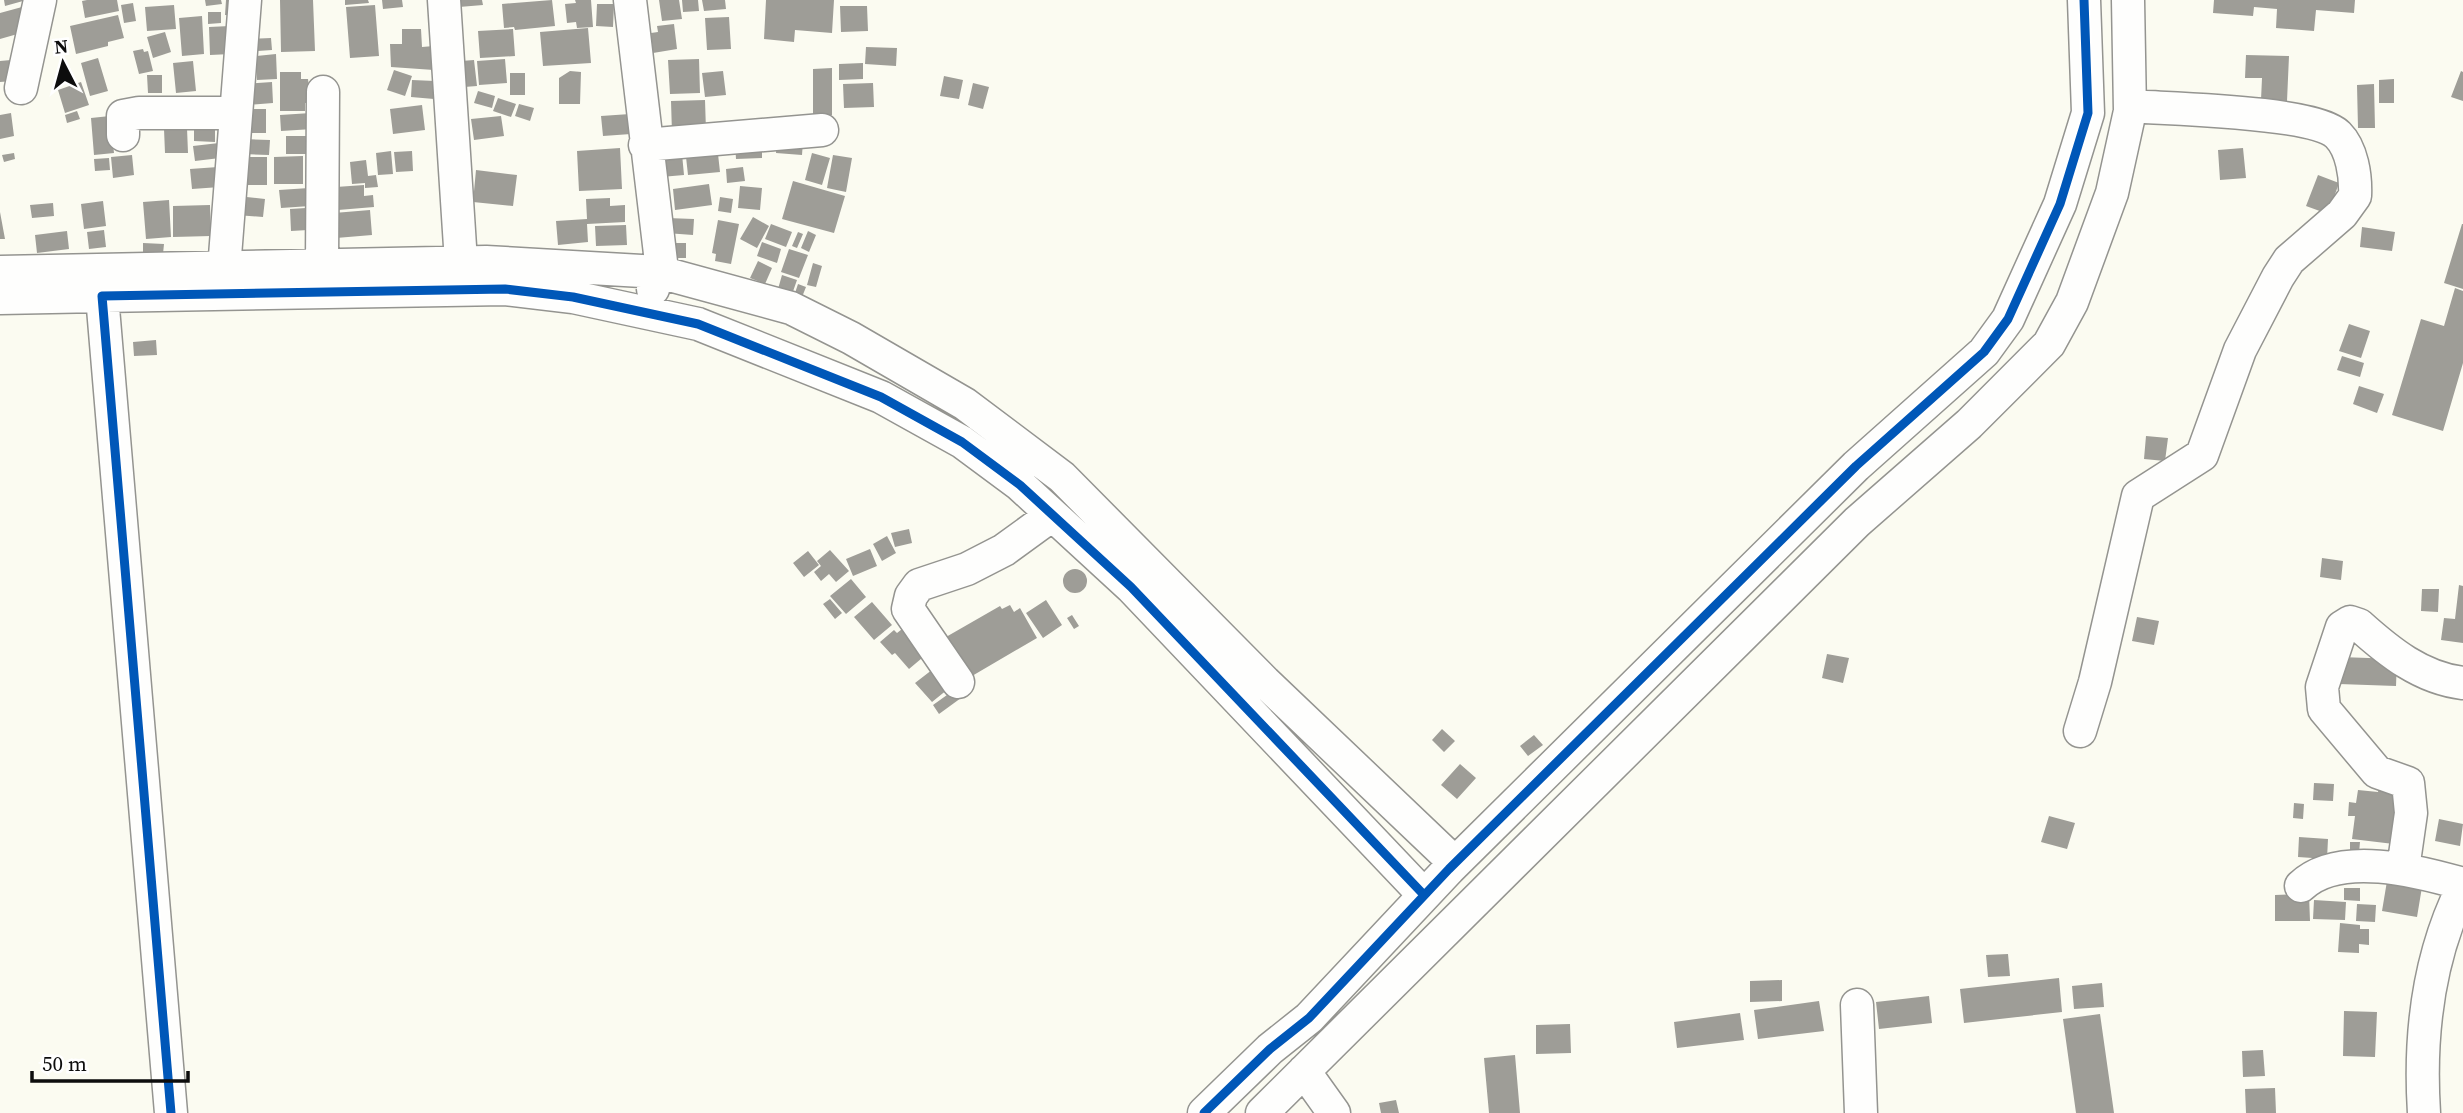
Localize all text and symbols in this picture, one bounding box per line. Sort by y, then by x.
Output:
north arrow [28,28,98,98]
text: N [53,32,70,60]
scale bar [32,1040,187,1084]
text: 50 m [42,1049,87,1078]

